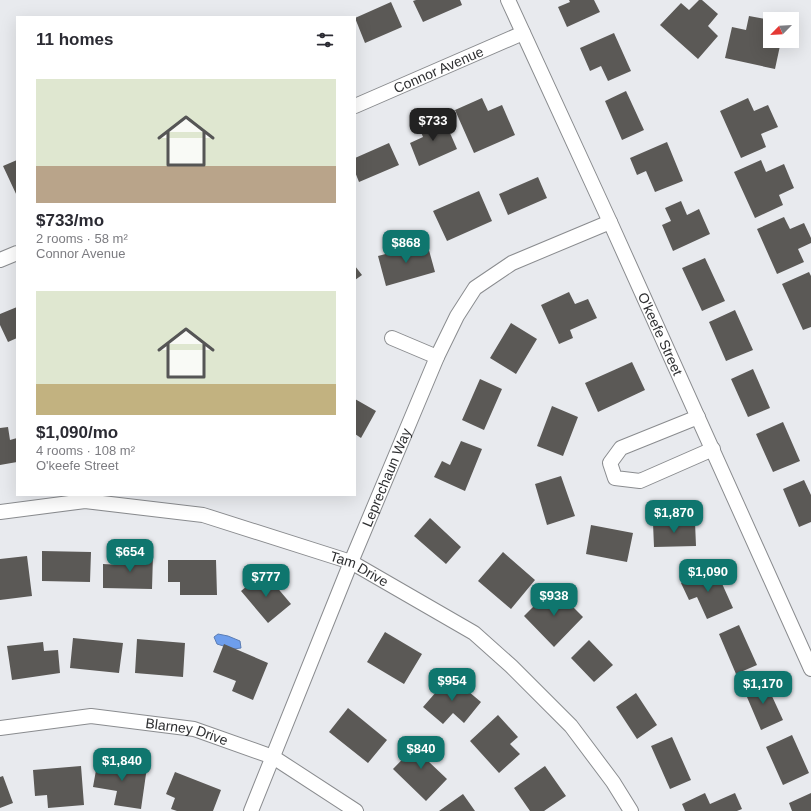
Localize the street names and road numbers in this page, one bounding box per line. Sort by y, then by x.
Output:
street label: Connor Avenue [391,43,486,96]
street label: O'keefe Street [635,290,686,378]
street label: Leprechaun Way [359,426,414,529]
street label: Tam Drive [328,548,391,590]
street label: Blarney Drive [145,715,230,748]

